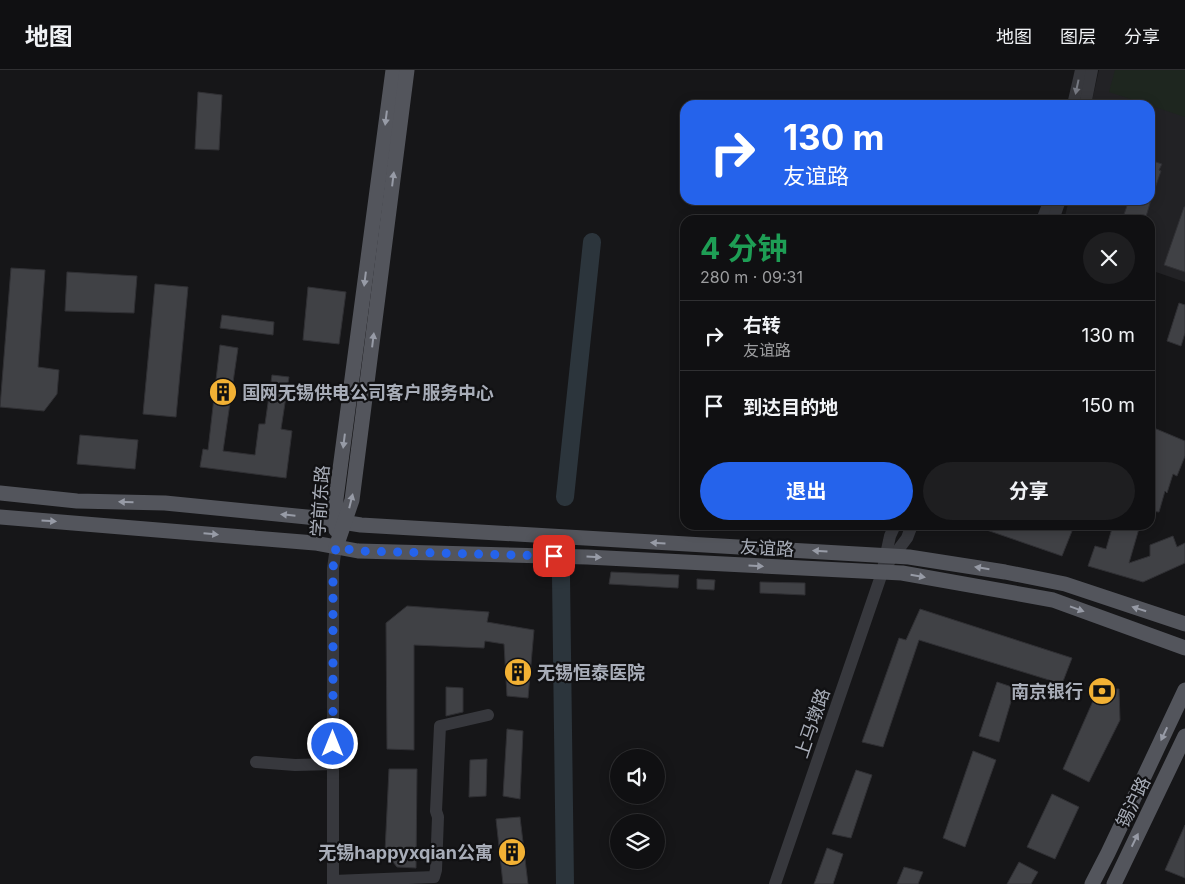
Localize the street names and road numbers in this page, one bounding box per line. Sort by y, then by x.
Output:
street label: 学前东路 [307,464,333,538]
street label: 友谊路 [739,536,795,560]
street label: 上马墩路 [790,686,834,760]
street label: 锡沪路 [1112,773,1154,831]

